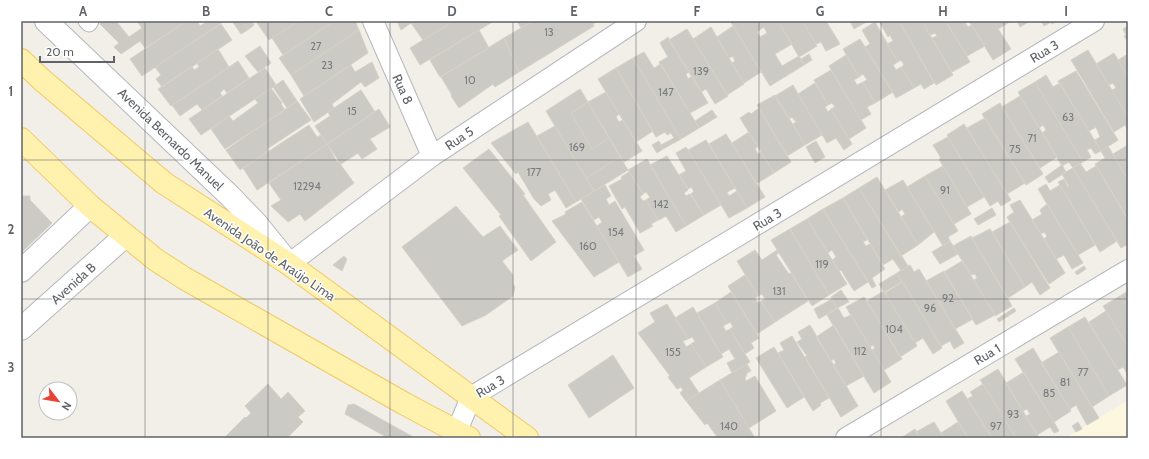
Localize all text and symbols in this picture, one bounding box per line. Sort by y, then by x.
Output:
text: A [79,3,88,19]
text: B [202,3,210,19]
text: C [325,3,333,19]
text: D [447,3,457,19]
text: E [570,3,578,19]
text: F [694,3,701,19]
text: G [816,3,825,19]
text: H [938,3,948,19]
text: I [1064,3,1068,19]
house number: 13 [544,25,554,39]
street label: Rua 3 [1027,36,1061,66]
scale bar [40,38,114,64]
house number: 27 [310,39,322,53]
text: 20 m [46,44,74,59]
house number: 23 [321,58,333,72]
house number: 139 [693,64,709,78]
street label: Rua 8 [389,71,417,107]
house number: 10 [464,73,476,87]
text: 1 [9,83,13,99]
street label: Avenida Bernardo Manuel [115,84,227,194]
house number: 147 [658,85,674,99]
house number: 15 [347,104,357,118]
house number: 63 [1062,110,1074,124]
street label: Rua 5 [442,123,476,153]
house number: 71 [1027,131,1037,145]
house number: 169 [569,140,585,154]
house number: 75 [1009,142,1021,156]
house number: 177 [527,165,542,179]
house number: 12294 [293,179,321,193]
house number: 91 [940,183,950,197]
house number: 142 [653,197,669,211]
street label: Avenida João de Araújo Lima [201,204,339,305]
street label: Rua 3 [750,204,784,234]
text: 2 [8,221,15,237]
house number: 154 [608,225,625,239]
house number: 160 [579,239,597,253]
house number: 119 [815,257,829,271]
street label: Avenida B [47,259,99,307]
house number: 131 [772,284,786,298]
house number: 92 [942,291,954,305]
house number: 96 [924,301,936,315]
house number: 104 [885,322,903,336]
street label: Rua 1 [971,340,1003,368]
house number: 112 [854,344,867,358]
house number: 155 [665,345,681,359]
text: 3 [7,359,15,375]
house number: 77 [1077,365,1089,379]
street label: Rua 3 [473,371,507,401]
house number: 81 [1060,375,1070,389]
north arrow [38,381,78,421]
house number: 85 [1043,386,1055,400]
text: N [59,399,75,413]
house number: 93 [1007,407,1019,421]
house number: 140 [720,419,738,433]
house number: 97 [990,419,1002,433]

